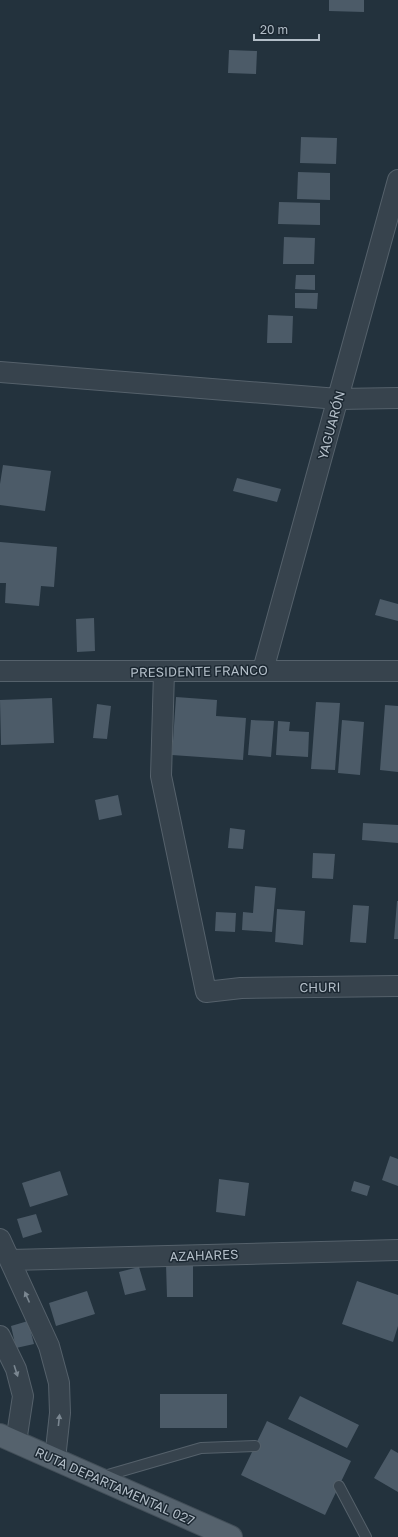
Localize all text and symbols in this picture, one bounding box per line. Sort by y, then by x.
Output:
scale bar [254,16,319,42]
text: 20 m [260,22,288,37]
street label: YAGUARÓN [314,389,348,461]
street label: PRESIDENTE FRANCO [130,662,268,680]
street label: CHURI [299,979,341,995]
street label: AZAHARES [169,1246,239,1264]
one-way arrow [24,1291,30,1302]
one-way arrow [13,1365,19,1377]
one-way arrow [56,1414,62,1427]
street label: RUTA DEPARTAMENTAL 027 [33,1444,197,1528]

